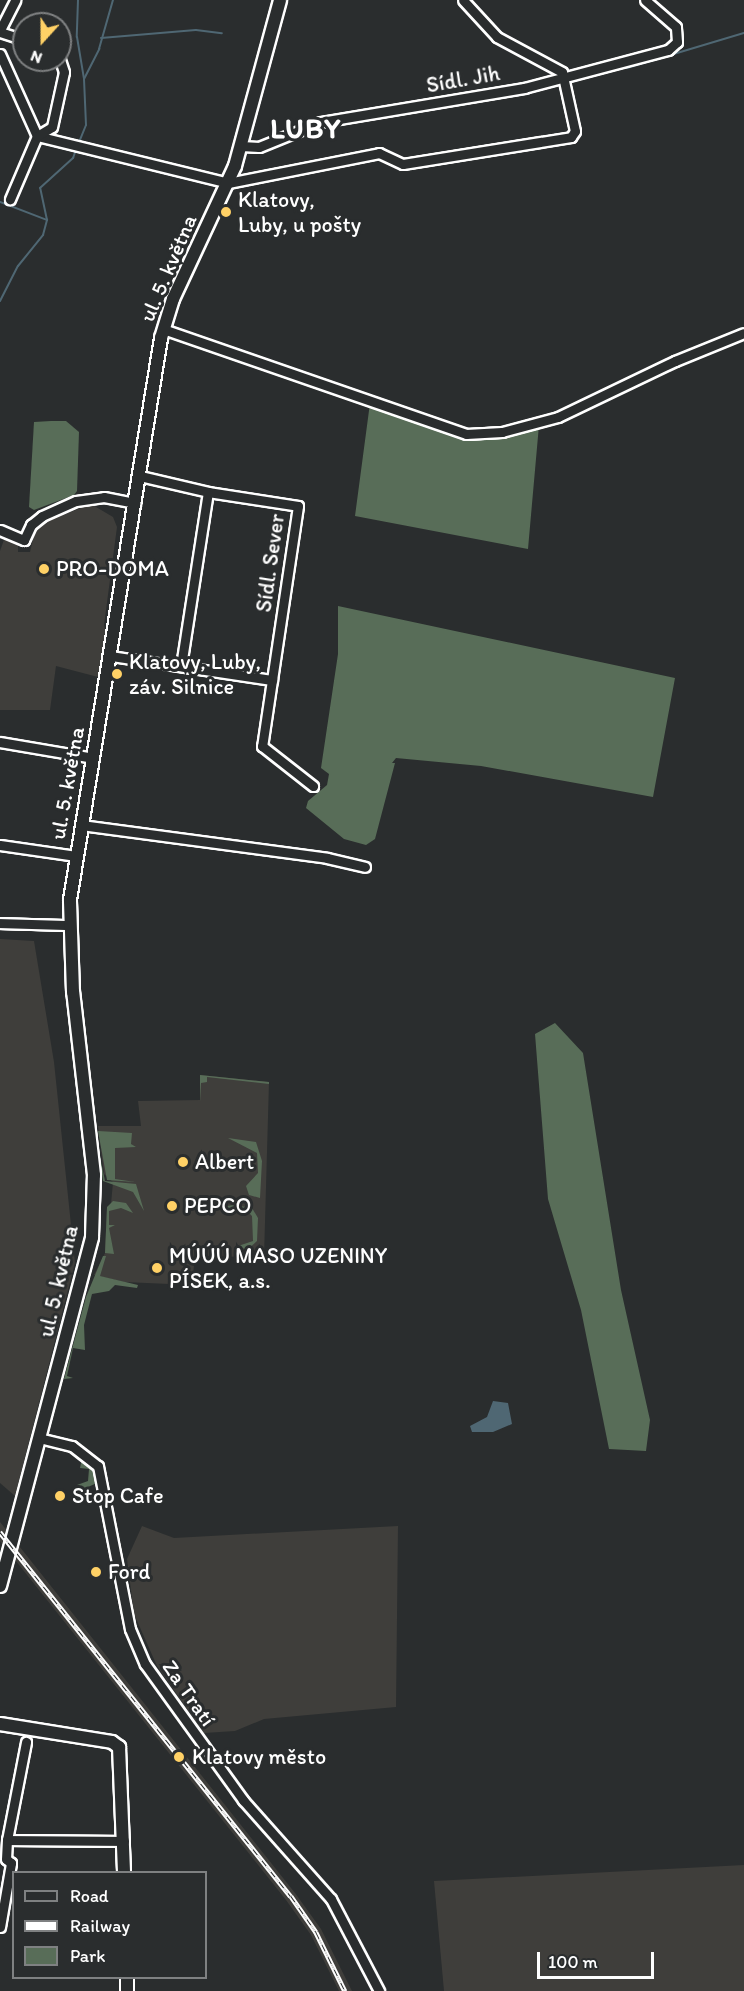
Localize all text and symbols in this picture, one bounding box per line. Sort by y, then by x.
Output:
north arrow [12,12,72,72]
text: N [28,47,45,68]
street label: Sídl. Jih [424,59,502,99]
district label: LUBY [270,111,342,145]
place label: Klatovy, Luby, u pošty [238,186,361,237]
marker: Klatovy, Luby, u pošty [219,205,233,219]
street label: ul. 5. května [133,210,203,326]
street label: Sídl. Sever [250,512,290,614]
place label: PRO-DOMA [56,556,169,582]
marker: PRO-DOMA [37,562,51,576]
place label: Klatovy, Luby, záv. Silnice [129,648,261,700]
marker: Klatovy, Luby, záv. Silnice [110,667,124,681]
street label: ul. 5. května [44,724,90,842]
place label: Albert [195,1149,254,1175]
marker: Albert [176,1155,190,1169]
place label: PEPCO [184,1193,251,1219]
marker: PEPCO [165,1199,179,1213]
street label: ul. 5. května [32,1222,84,1340]
place label: MÚÚÚ MASO UZENINY PÍSEK, a.s. [169,1242,389,1294]
marker: MÚÚÚ MASO UZENINY PÍSEK, a.s. [150,1261,164,1275]
place label: Stop Cafe [72,1483,164,1509]
marker: Stop Cafe [53,1489,67,1503]
place label: Ford [108,1559,150,1585]
marker: Ford [89,1565,103,1579]
street label: Za Tratí [157,1655,221,1731]
place label: Klatovy město [192,1744,327,1770]
marker: Klatovy město [170,1748,188,1766]
legend [12,1871,207,1979]
text: Road [70,1885,109,1907]
text: Railway [70,1915,130,1937]
scale bar [540,1940,657,1978]
text: Park [70,1945,105,1967]
text: 100 m [548,1951,598,1973]

